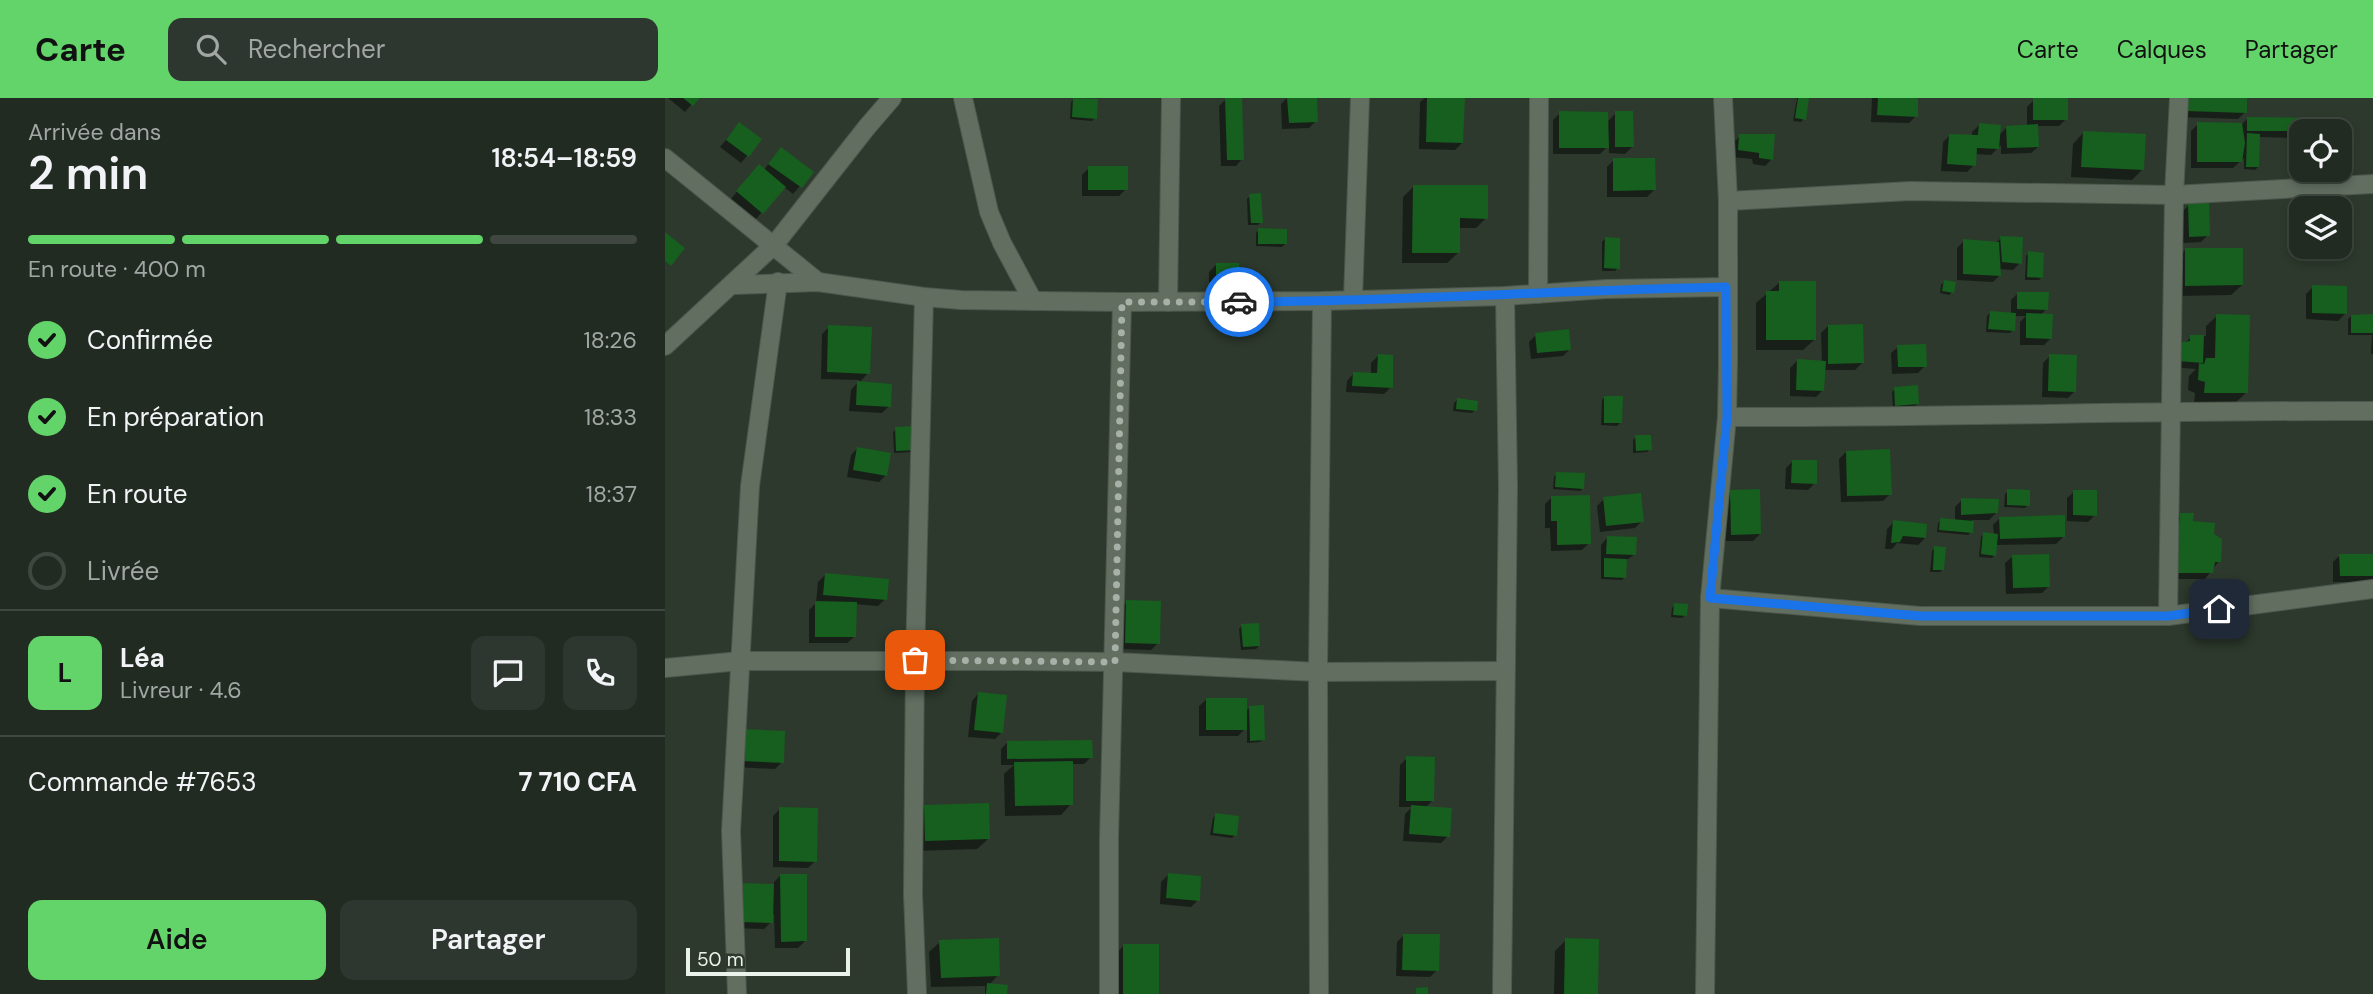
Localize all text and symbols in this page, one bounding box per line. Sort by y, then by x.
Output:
search box [168,18,658,81]
text: Carte [35,28,126,71]
icon: search [192,30,230,68]
text: Rechercher [248,32,385,66]
text: Carte [2017,34,2079,65]
text: Calques [2117,34,2207,65]
text: Partager [2245,34,2338,65]
text: Arrivée dans [28,117,161,147]
map controls [2289,119,2352,259]
button: locate [2289,119,2352,182]
text: 18:54–18:59 [492,141,637,175]
text: 2 min [28,143,148,203]
button: layers [2289,196,2352,259]
text: En route · 400 m [28,254,206,284]
courier [1204,267,1274,337]
icon: car [1220,283,1258,321]
icon: check [28,321,66,359]
text: Confirmée [87,323,213,357]
text: 18:26 [584,325,637,355]
icon: check [28,398,66,436]
text: En préparation [87,400,264,434]
text: 18:33 [584,402,637,432]
icon: check [28,475,66,513]
text: En route [87,477,188,511]
text: 18:37 [586,479,637,509]
text: Livrée [87,554,159,588]
pin [2189,579,2249,639]
icon: home [2200,590,2238,628]
pin [885,630,945,690]
button: chat [471,636,545,710]
button: phone [563,636,637,710]
text: Léa [120,641,165,675]
icon: bag [896,641,934,679]
text: L [58,656,72,690]
text: Livreur · 4.6 [120,675,242,705]
text: Commande #7653 [28,765,257,799]
text: 7 710 CFA [518,765,637,799]
button: Aide [28,900,326,980]
button: Partager [340,900,637,980]
scale bar [686,945,851,977]
text: 50 m [697,947,744,972]

